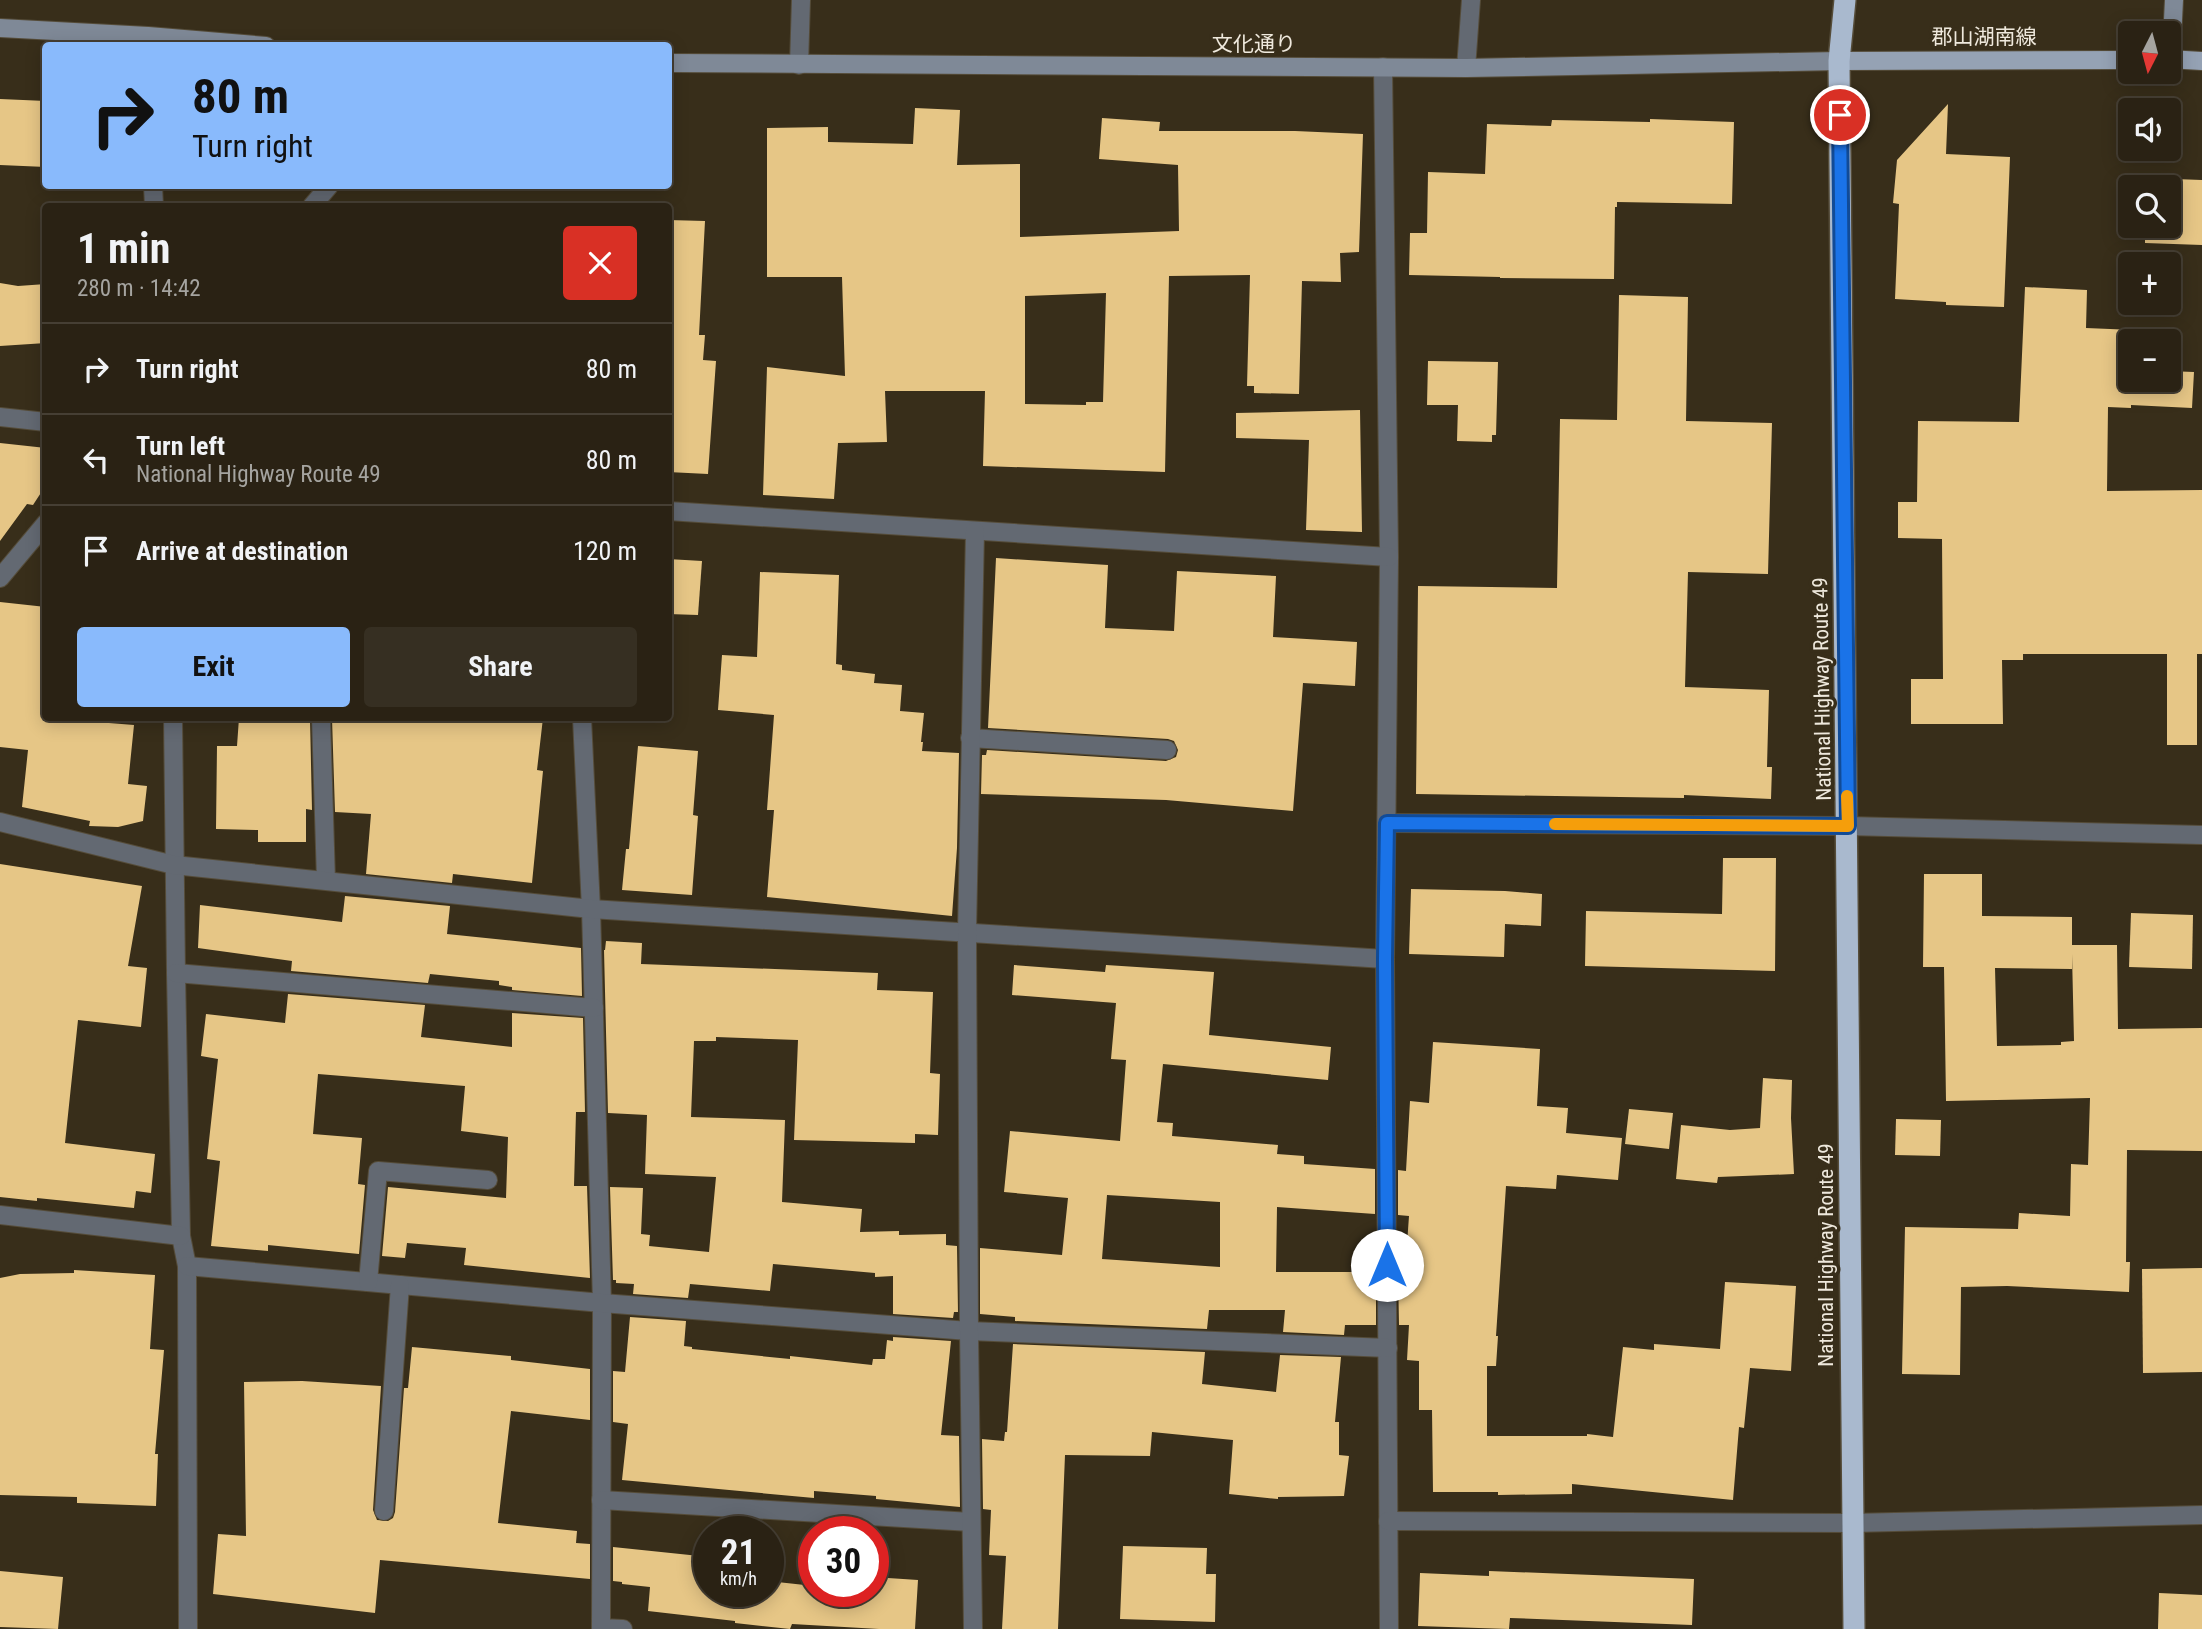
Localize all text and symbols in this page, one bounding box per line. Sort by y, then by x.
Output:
north arrow [2118,21,2180,84]
map controls [2118,21,2181,392]
street label: 郡山湖南線 [1932,25,2037,49]
street label: 文化通り [1212,32,1296,56]
text: 80 m [192,68,289,125]
icon: right [77,70,168,161]
pin [1810,85,1870,145]
icon: arrive [1821,96,1859,134]
button: sound [2118,98,2181,161]
text: Turn right [192,127,313,165]
button: search [2118,175,2181,238]
text: 1 min [77,224,170,273]
button: close [563,226,637,300]
button: + [2118,252,2181,315]
text: 280 m · 14:42 [77,275,201,302]
button: − [2118,329,2181,392]
icon: right [77,350,115,388]
text: Turn right [136,354,238,384]
text: 80 m [586,354,637,384]
text: Turn left [136,431,225,461]
icon: left [77,441,115,479]
text: 80 m [586,445,637,475]
text: National Highway Route 49 [136,461,381,488]
icon: arrive [77,532,115,570]
text: Arrive at destination [136,536,348,566]
text: 120 m [573,536,637,566]
street label: National Highway Route 49 [1808,577,1836,801]
button: Exit [77,627,350,707]
button: Share [364,627,637,707]
street label: National Highway Route 49 [1814,1143,1838,1367]
position arrow [1350,1228,1424,1302]
speed limit sign: 30 [798,1516,889,1607]
text: 21 [721,1532,756,1573]
text: km/h [720,1568,757,1589]

